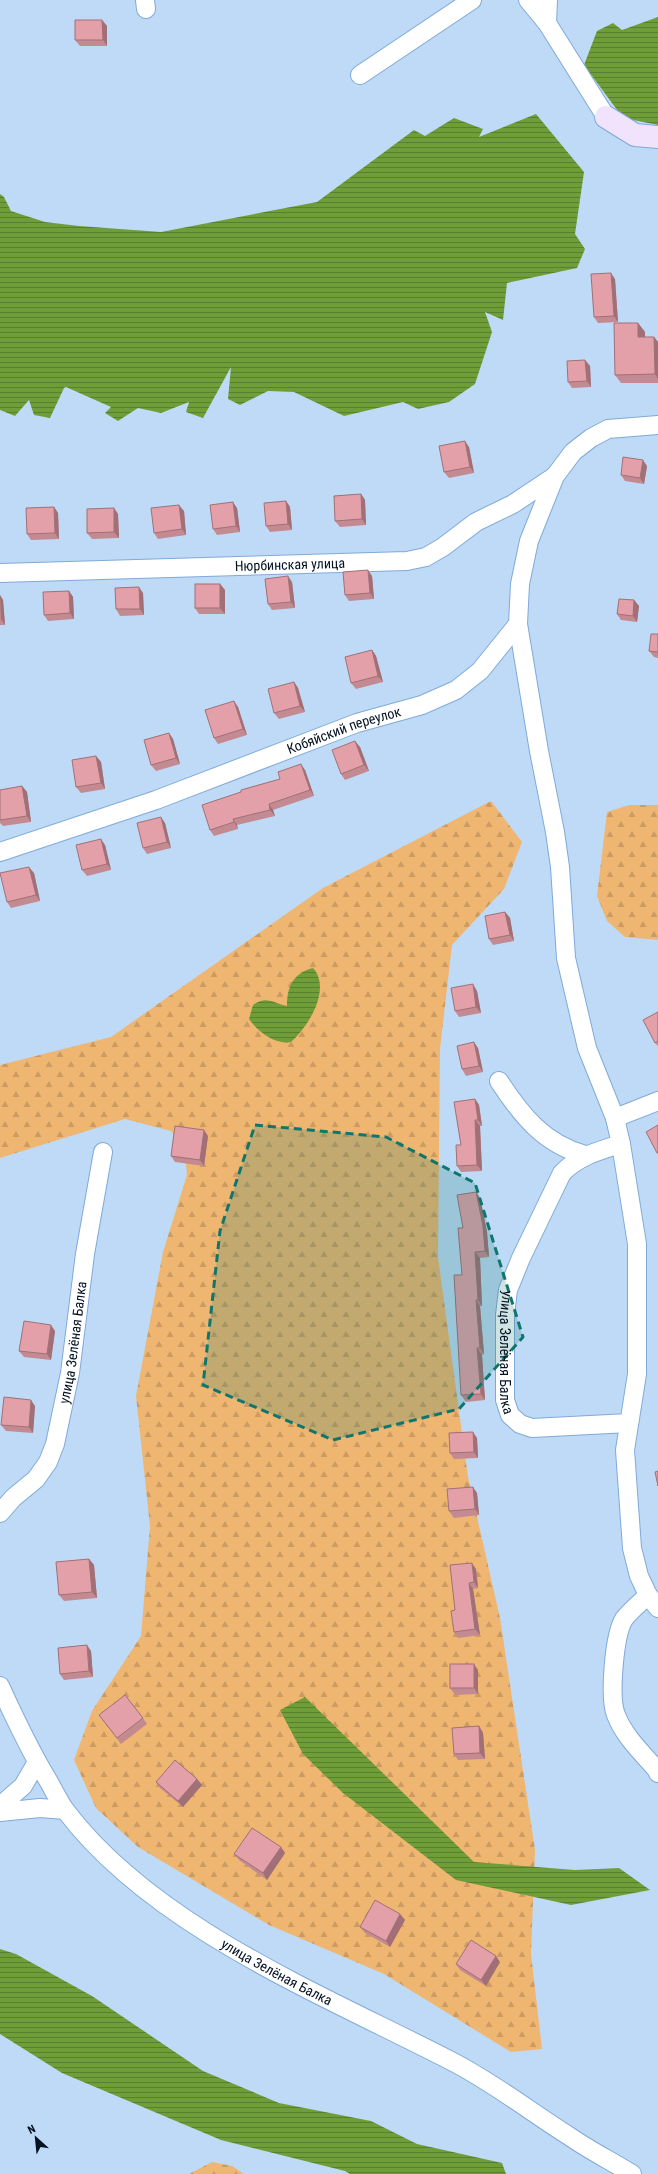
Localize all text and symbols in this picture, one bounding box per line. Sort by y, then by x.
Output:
street label: Нюрбинская улица [235,555,345,574]
street label: Кобяйский переулок [285,703,403,757]
street label: улица Зелёная Балка [56,1280,89,1405]
street label: улица Зелёная Балка [497,1290,517,1416]
street label: улица Зелёная Балка [218,1936,335,2009]
north arrow [16,2118,56,2158]
text: N [26,2122,38,2137]

